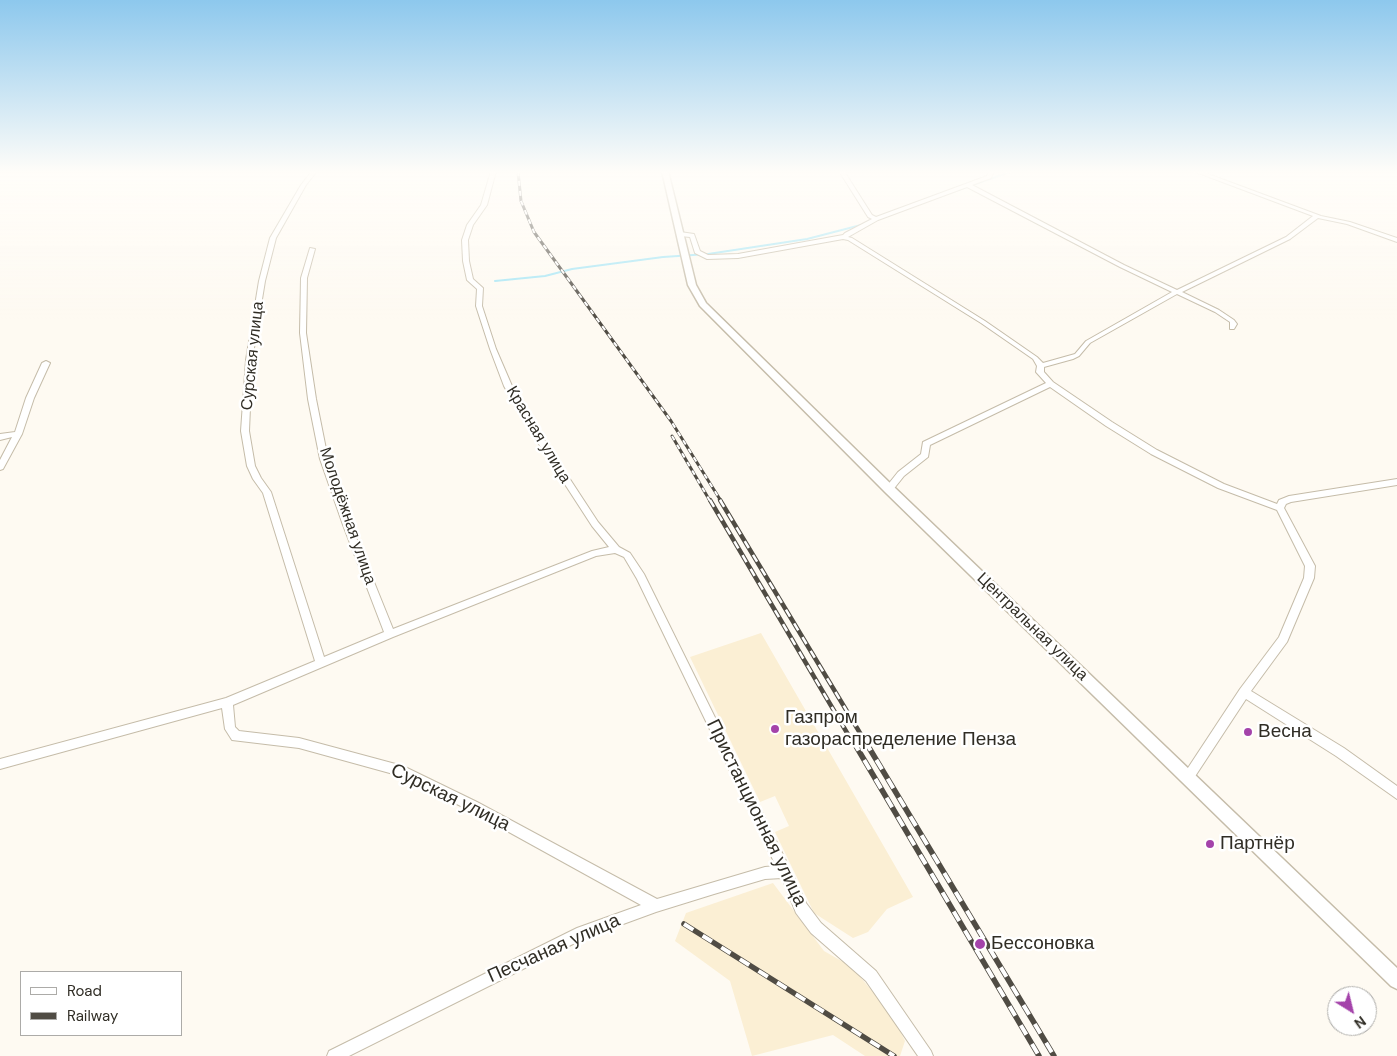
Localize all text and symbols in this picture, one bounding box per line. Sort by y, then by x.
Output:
street label: Сурская улица [238,301,268,411]
street label: Красная улица [502,383,574,487]
street label: Молодёжная улица [315,445,379,587]
street label: Центральная улица [972,569,1092,685]
place label: Газпром газораспределение Пенза [785,707,1016,751]
street label: Пристанционная улица [701,716,811,910]
place label: Весна [1258,721,1312,743]
marker: Газпром газораспределение Пенза [769,723,781,735]
marker: Весна [1242,726,1254,738]
street label: Сурская улица [387,759,513,837]
place label: Партнёр [1220,833,1295,855]
marker: Партнёр [1204,838,1216,850]
street label: Песчаная улица [484,910,624,988]
place label: Бессоновка [991,933,1094,955]
marker: Бессоновка [973,937,987,951]
legend [20,971,182,1036]
text: Road [67,981,102,1001]
north arrow [1327,986,1377,1036]
text: Railway [67,1006,118,1026]
text: N [1351,1012,1370,1033]

